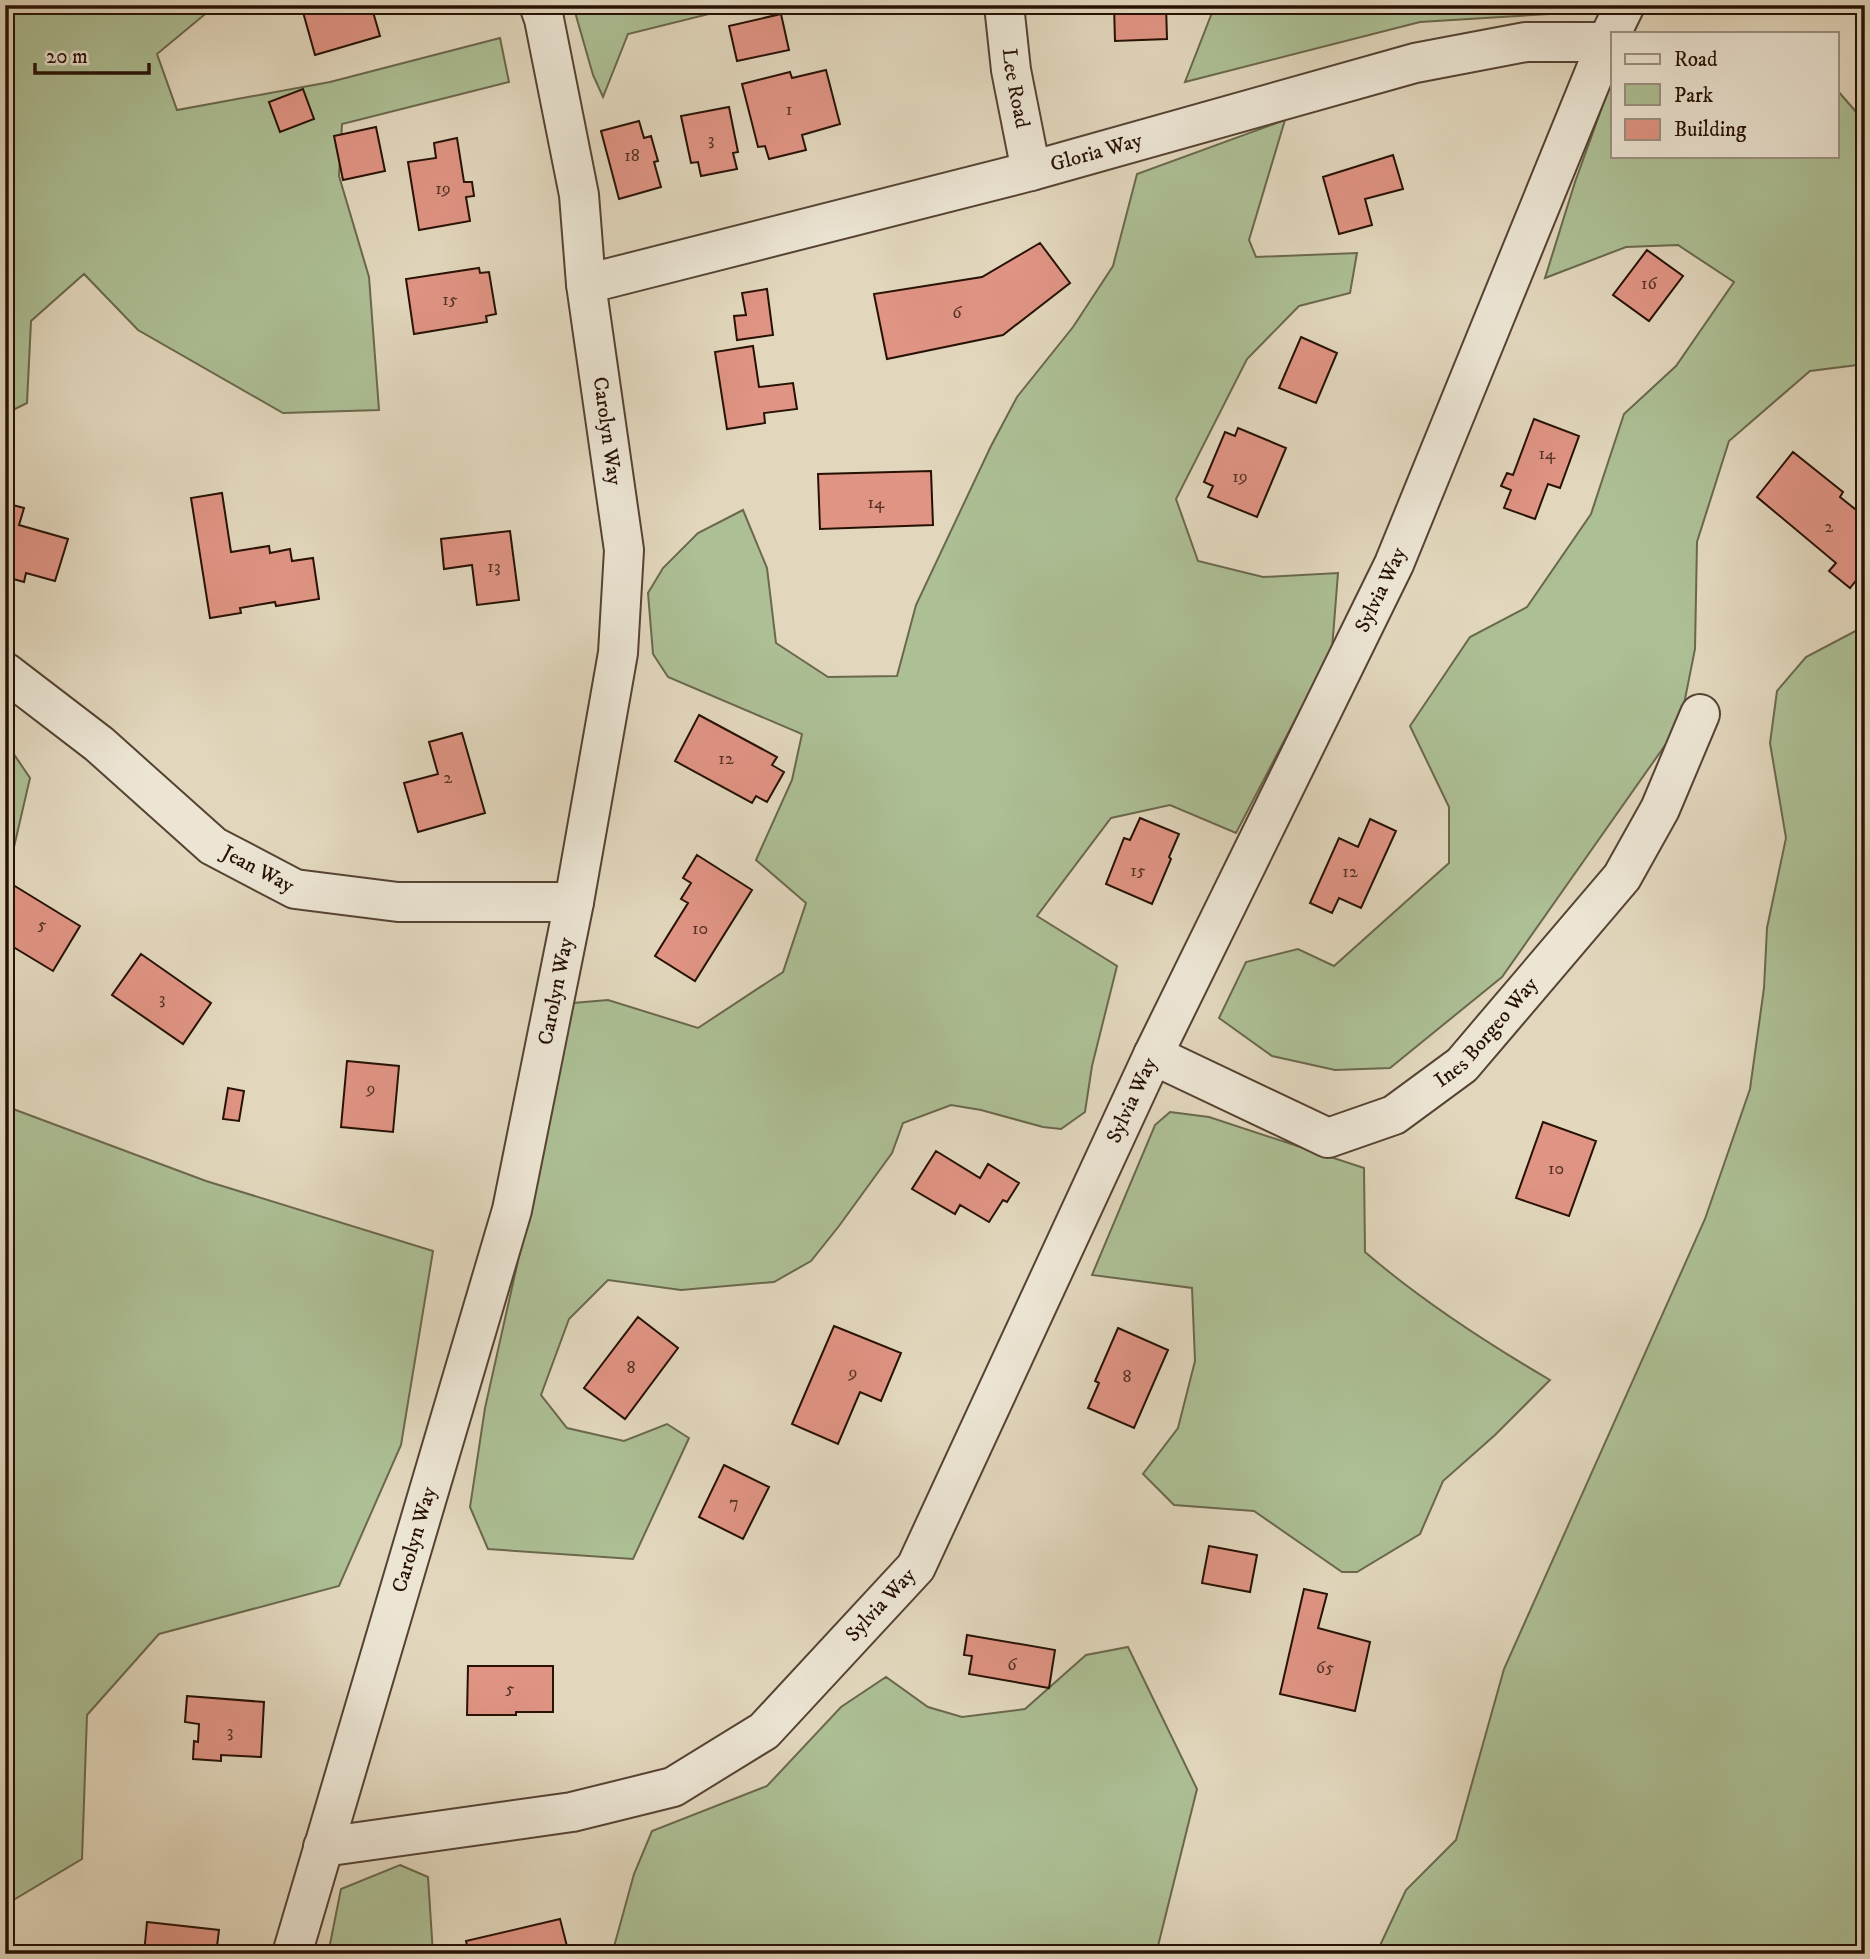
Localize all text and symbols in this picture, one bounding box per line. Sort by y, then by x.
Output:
scale bar [35,32,149,76]
legend [1611,32,1839,158]
text: 20 m [46,44,88,70]
street label: Lee Road [996,47,1035,131]
text: Road [1674,47,1718,73]
text: Park [1674,83,1714,109]
house number: 1 [786,99,792,121]
text: Building [1674,117,1747,143]
street label: Gloria Way [1047,127,1146,178]
house number: 3 [708,129,714,151]
house number: 18 [624,145,640,167]
house number: 19 [435,178,451,200]
house number: 16 [1641,273,1658,295]
house number: 15 [442,289,458,311]
house number: 6 [952,302,962,324]
street label: Carolyn Way [587,375,628,488]
house number: 14 [1539,443,1556,465]
house number: 19 [1232,466,1248,488]
house number: 14 [868,492,885,514]
house number: 2 [1825,516,1834,538]
street label: Sylvia Way [1349,543,1413,637]
house number: 13 [487,556,501,578]
house number: 12 [718,748,734,770]
house number: 2 [444,767,453,789]
street label: Jean Way [216,839,299,900]
house number: 15 [1130,860,1146,882]
house number: 12 [1342,861,1358,883]
house number: 5 [38,914,47,936]
house number: 10 [692,918,708,940]
street label: Carolyn Way [533,934,580,1047]
street label: Ines Borgeo Way [1430,971,1544,1094]
house number: 3 [159,988,165,1010]
street label: Sylvia Way [1101,1053,1163,1147]
house number: 9 [366,1078,375,1100]
house number: 10 [1548,1158,1564,1180]
house number: 8 [626,1357,636,1379]
house number: 9 [848,1362,857,1384]
house number: 8 [1122,1366,1132,1388]
street label: Carolyn Way [387,1483,443,1596]
house number: 7 [729,1492,739,1514]
street label: Sylvia Way [840,1562,922,1647]
house number: 6 [1007,1654,1017,1676]
house number: 65 [1316,1657,1334,1679]
house number: 5 [506,1678,515,1700]
house number: 3 [227,1721,233,1743]

